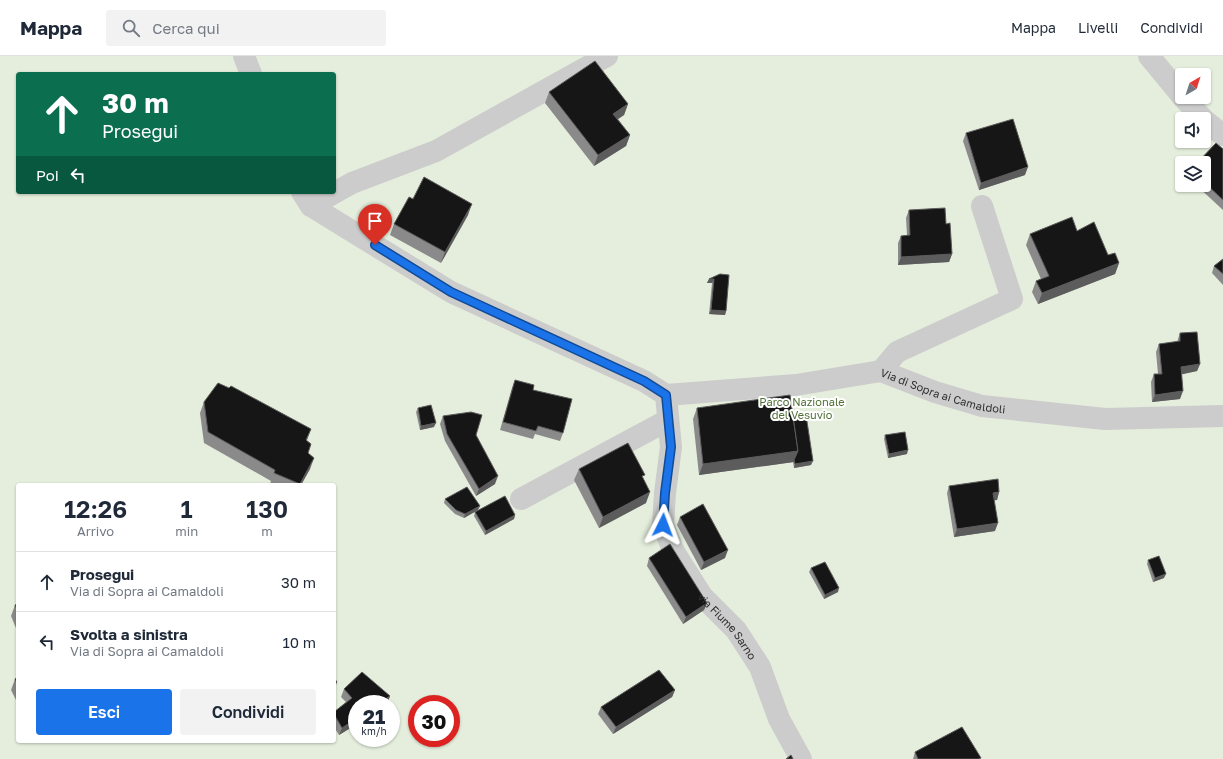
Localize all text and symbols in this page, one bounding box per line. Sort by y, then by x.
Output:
search box [106,10,386,46]
text: Mappa [20,16,82,39]
icon: search [120,17,142,39]
text: Cerca qui [152,19,220,37]
text: Mappa [1011,19,1056,36]
text: Livelli [1078,19,1118,36]
text: Condividi [1140,19,1203,36]
north arrow [1175,68,1211,104]
map controls [1175,68,1211,192]
text: 30 m [102,86,169,119]
icon: ahead [36,88,88,140]
button: sound [1175,112,1211,148]
text: Prosegui [102,120,178,142]
button: layers [1175,156,1211,192]
icon: left [67,164,89,186]
text: Poi [36,166,59,184]
pin [358,204,392,245]
icon: arrive [364,210,386,232]
street label: Via di Sopra ai Camaldoli [879,365,1006,415]
park label: Parco Nazionale del Vesuvio [759,395,845,421]
text: 12:26 [64,494,127,523]
text: 1 [181,494,193,523]
text: 130 [246,494,288,523]
position arrow [642,504,684,546]
text: Arrivo [77,523,114,539]
text: min [175,523,198,539]
text: m [261,523,273,539]
text: Prosegui [70,565,134,583]
icon: ahead [36,571,58,593]
text: 30 m [281,573,316,591]
text: Via di Sopra ai Camaldoli [70,583,224,599]
street label: via Fiume Sarno [696,590,760,662]
text: Svolta a sinistra [70,625,188,643]
icon: left [36,631,58,653]
text: 10 m [282,633,316,651]
text: Via di Sopra ai Camaldoli [70,643,224,659]
button: Esci [36,689,172,735]
button: Condividi [180,689,316,735]
speed limit sign: 30 [408,695,460,747]
text: 21 [363,704,385,728]
text: km/h [361,725,387,737]

